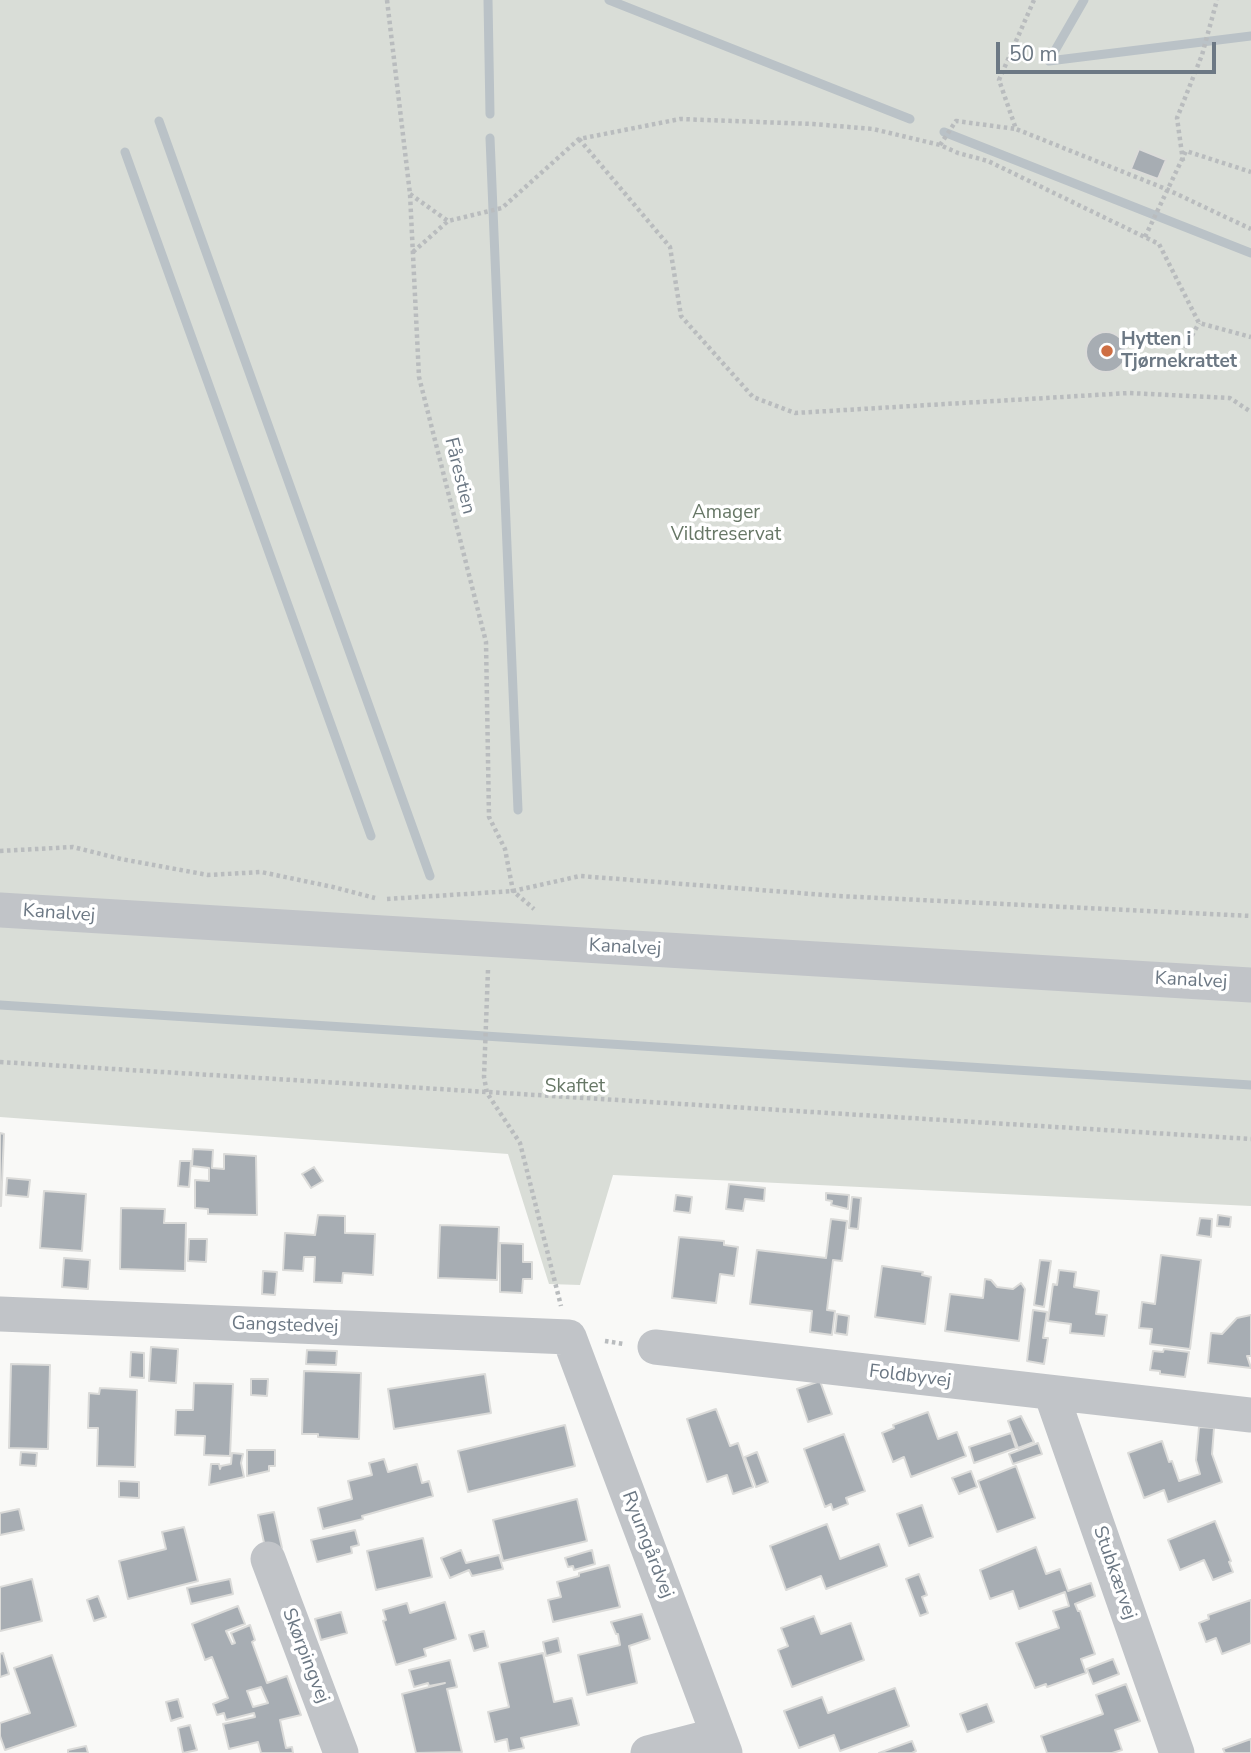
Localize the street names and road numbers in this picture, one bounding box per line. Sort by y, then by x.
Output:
street label: Fårestien [439,435,479,517]
street label: Kanalvej [22,900,96,928]
street label: Kanalvej [588,935,662,961]
street label: Kanalvej [1154,968,1228,994]
street label: Gangstedvej [231,1313,339,1339]
street label: Foldbyvej [868,1361,952,1393]
street label: Ryumgårdvej [616,1488,678,1602]
street label: Stubkærvej [1087,1523,1141,1623]
street label: Skørpingvej [276,1605,334,1707]

